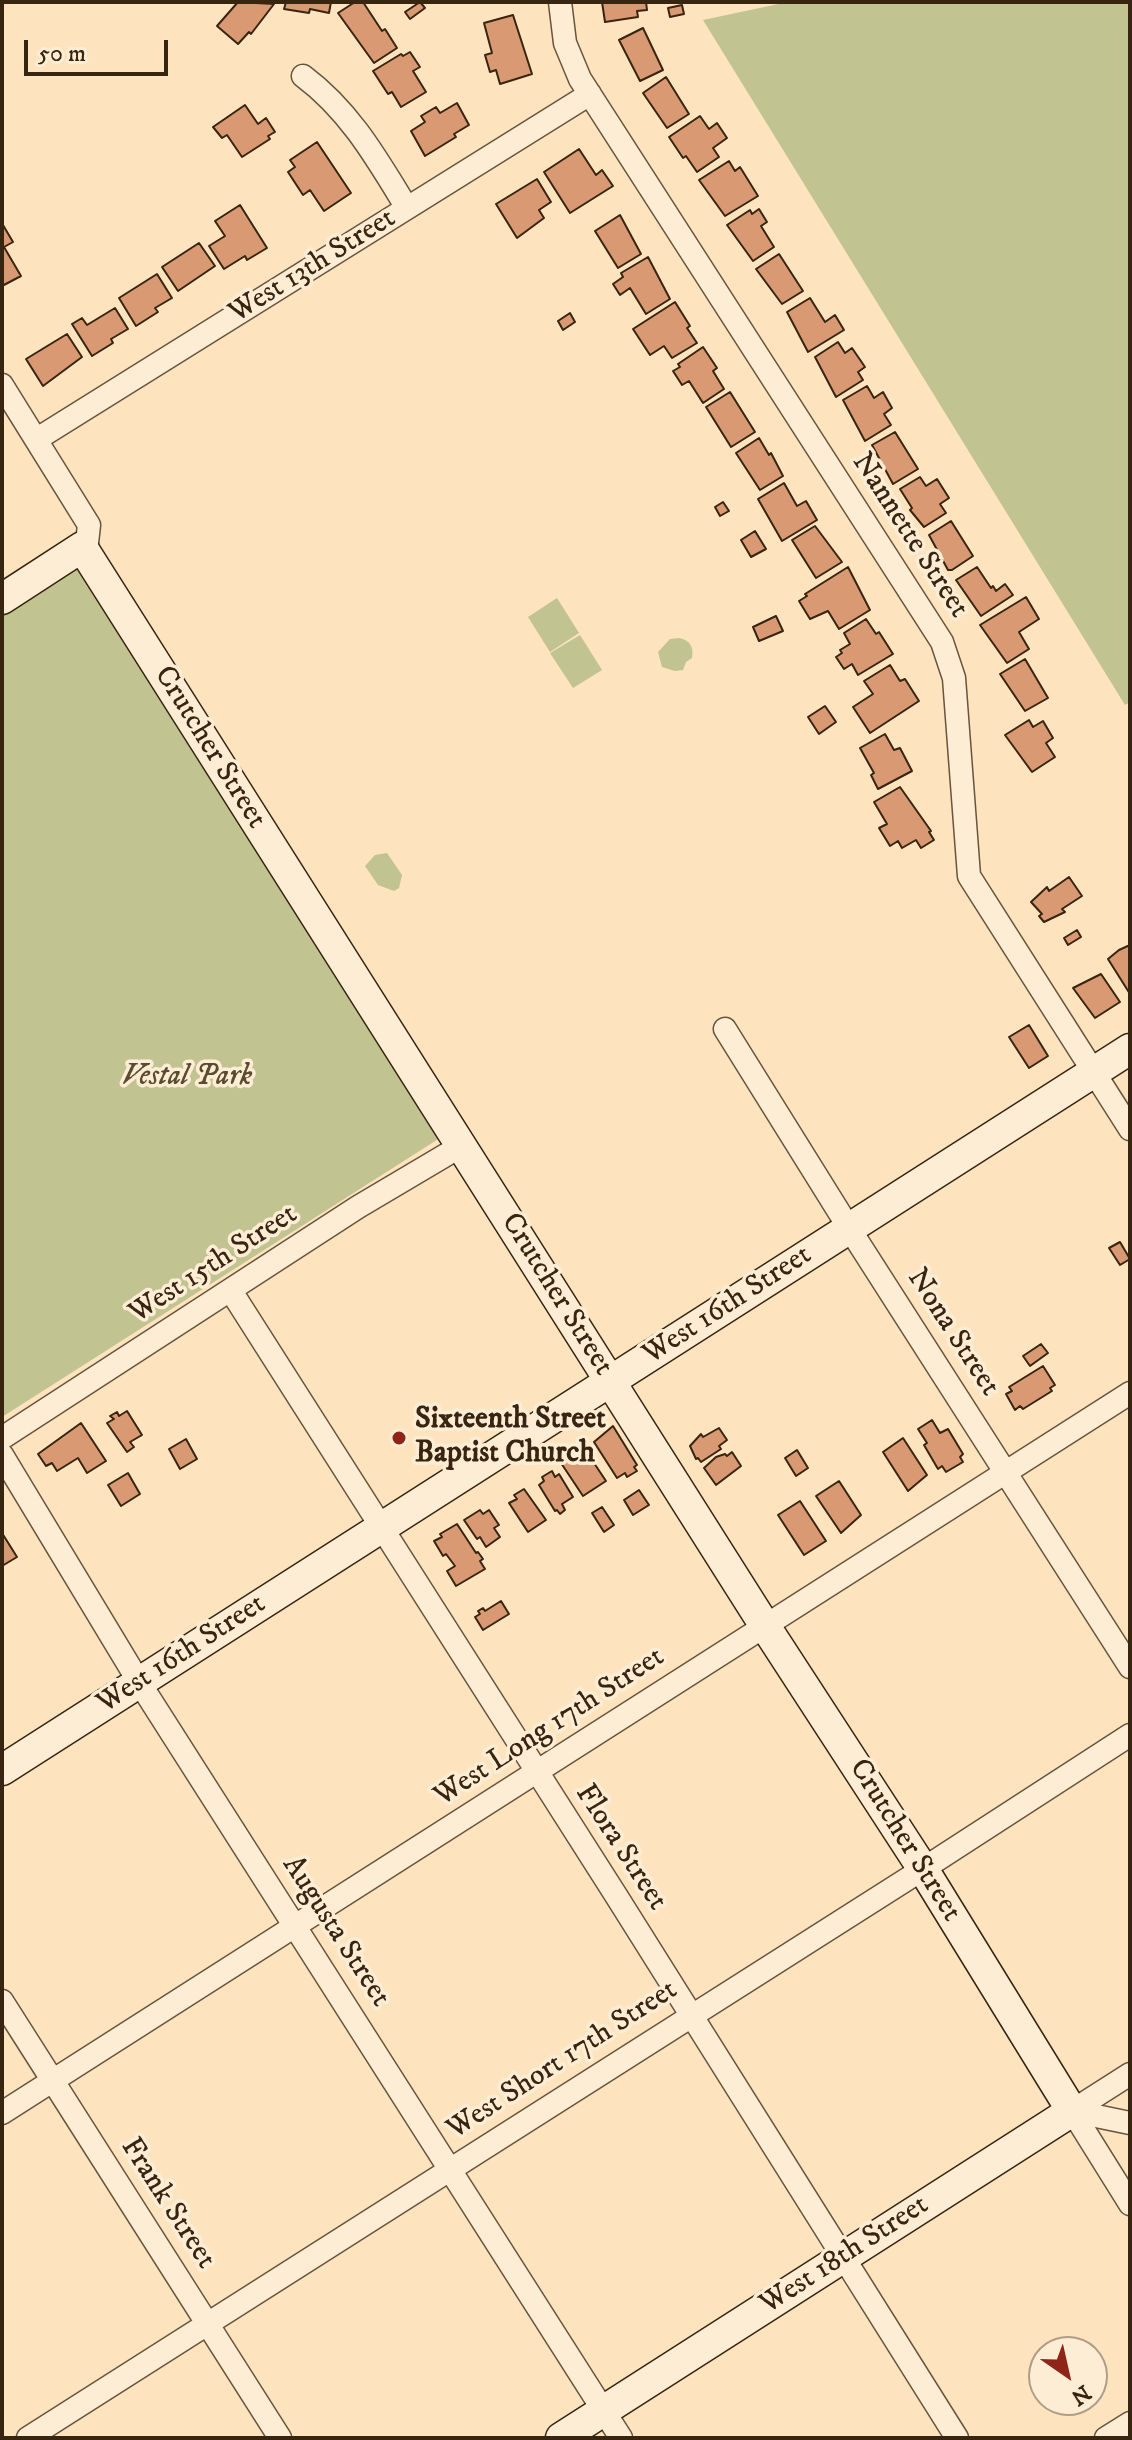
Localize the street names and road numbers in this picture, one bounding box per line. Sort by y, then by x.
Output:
street label: West 13th Street [223,202,403,332]
street label: Nannette Street [842,447,976,625]
street label: Crutcher Street [145,660,273,836]
street label: West 15th Street [123,1197,305,1333]
street label: Crutcher Street [492,1207,620,1383]
street label: West 16th Street [637,1238,819,1374]
street label: Nona Street [898,1263,1006,1403]
street label: West 16th Street [91,1587,273,1723]
street label: West Long 17th Street [428,1640,672,1816]
street label: Crutcher Street [840,1753,968,1929]
street label: Flora Street [566,1778,674,1918]
street label: Augusta Street [273,1850,397,2014]
street label: West Short 17th Street [441,1973,685,2149]
street label: Frank Street [111,2132,223,2276]
street label: West 18th Street [754,2188,936,2324]

